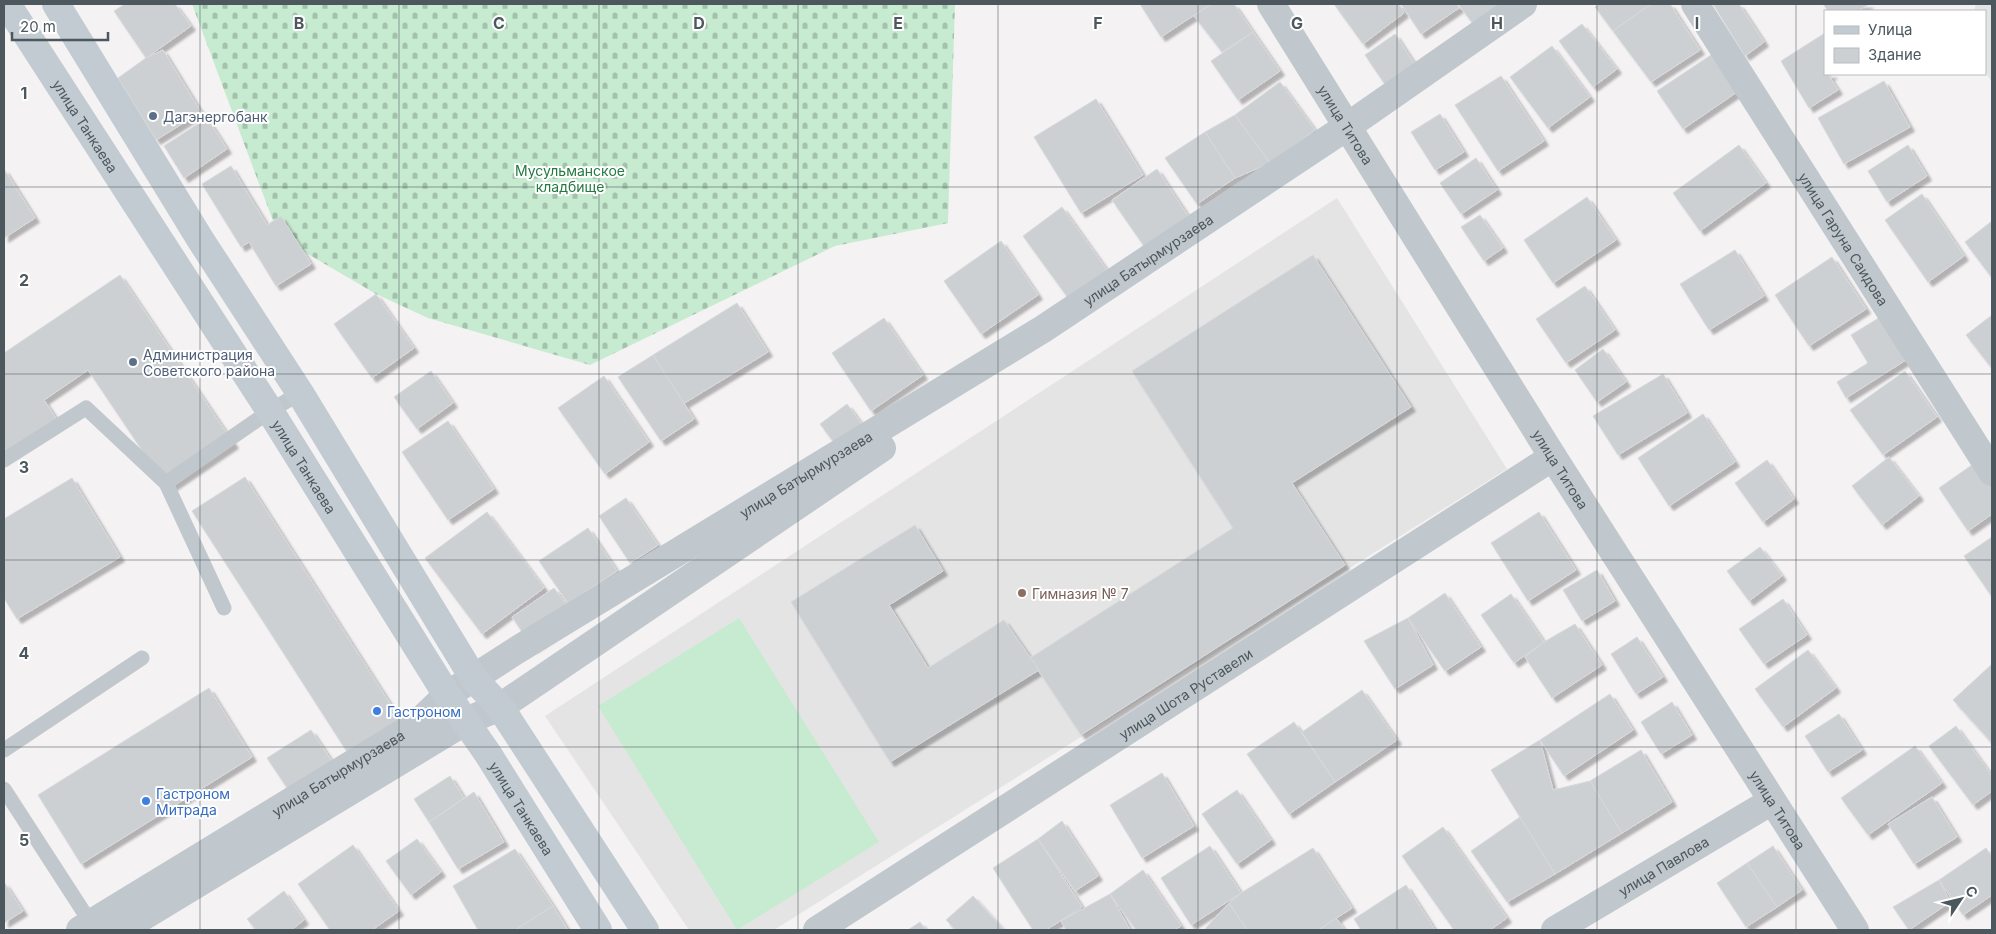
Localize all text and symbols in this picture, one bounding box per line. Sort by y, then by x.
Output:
scale bar [12,10,109,42]
legend [1824,10,1986,75]
text: B [294,13,304,33]
text: C [493,13,505,33]
text: D [693,13,705,33]
text: E [893,13,903,33]
text: F [1093,13,1103,33]
text: G [1291,13,1303,33]
text: H [1491,13,1503,33]
text: I [1695,13,1699,33]
text: 20 m [20,17,56,36]
text: Улица [1868,20,1912,39]
text: Здание [1868,45,1922,64]
street label: улица Танкаева [49,76,122,175]
street label: улица Титова [1315,82,1377,168]
text: 1 [21,83,27,103]
place label: Дагэнергобанк [163,108,268,125]
marker: Дагэнергобанк [147,110,159,122]
park label: Мусульманское кладбище [515,162,625,195]
street label: улица Гаруна Саидова [1795,169,1892,308]
street label: улица Батырмурзаева [1080,210,1216,309]
text: 2 [19,270,29,290]
place label: Администрация Советского района [143,346,275,379]
marker: Администрация Советского района [127,356,139,368]
street label: улица Танкаева [269,416,340,517]
street label: улица Титова [1529,426,1592,512]
street label: улица Батырмурзаева [736,427,875,521]
text: 3 [19,457,29,477]
place label: Гимназия № 7 [1032,585,1129,602]
marker: Гимназия № 7 [1016,587,1028,599]
text: 4 [19,643,30,663]
street label: улица Шота Руставели [1116,644,1255,742]
place label: Гастроном [387,703,461,720]
marker: Гастроном [371,705,383,717]
street label: улица Батырмурзаева [268,726,407,820]
street label: улица Танкаева [486,758,558,858]
street label: улица Титова [1747,767,1810,852]
place label: Гастроном Митрада [156,785,230,818]
marker: Гастроном Митрада [140,795,152,807]
text: 5 [19,830,29,850]
street label: улица Павлова [1615,832,1712,899]
north arrow [1936,874,1986,924]
text: С [1962,882,1982,900]

